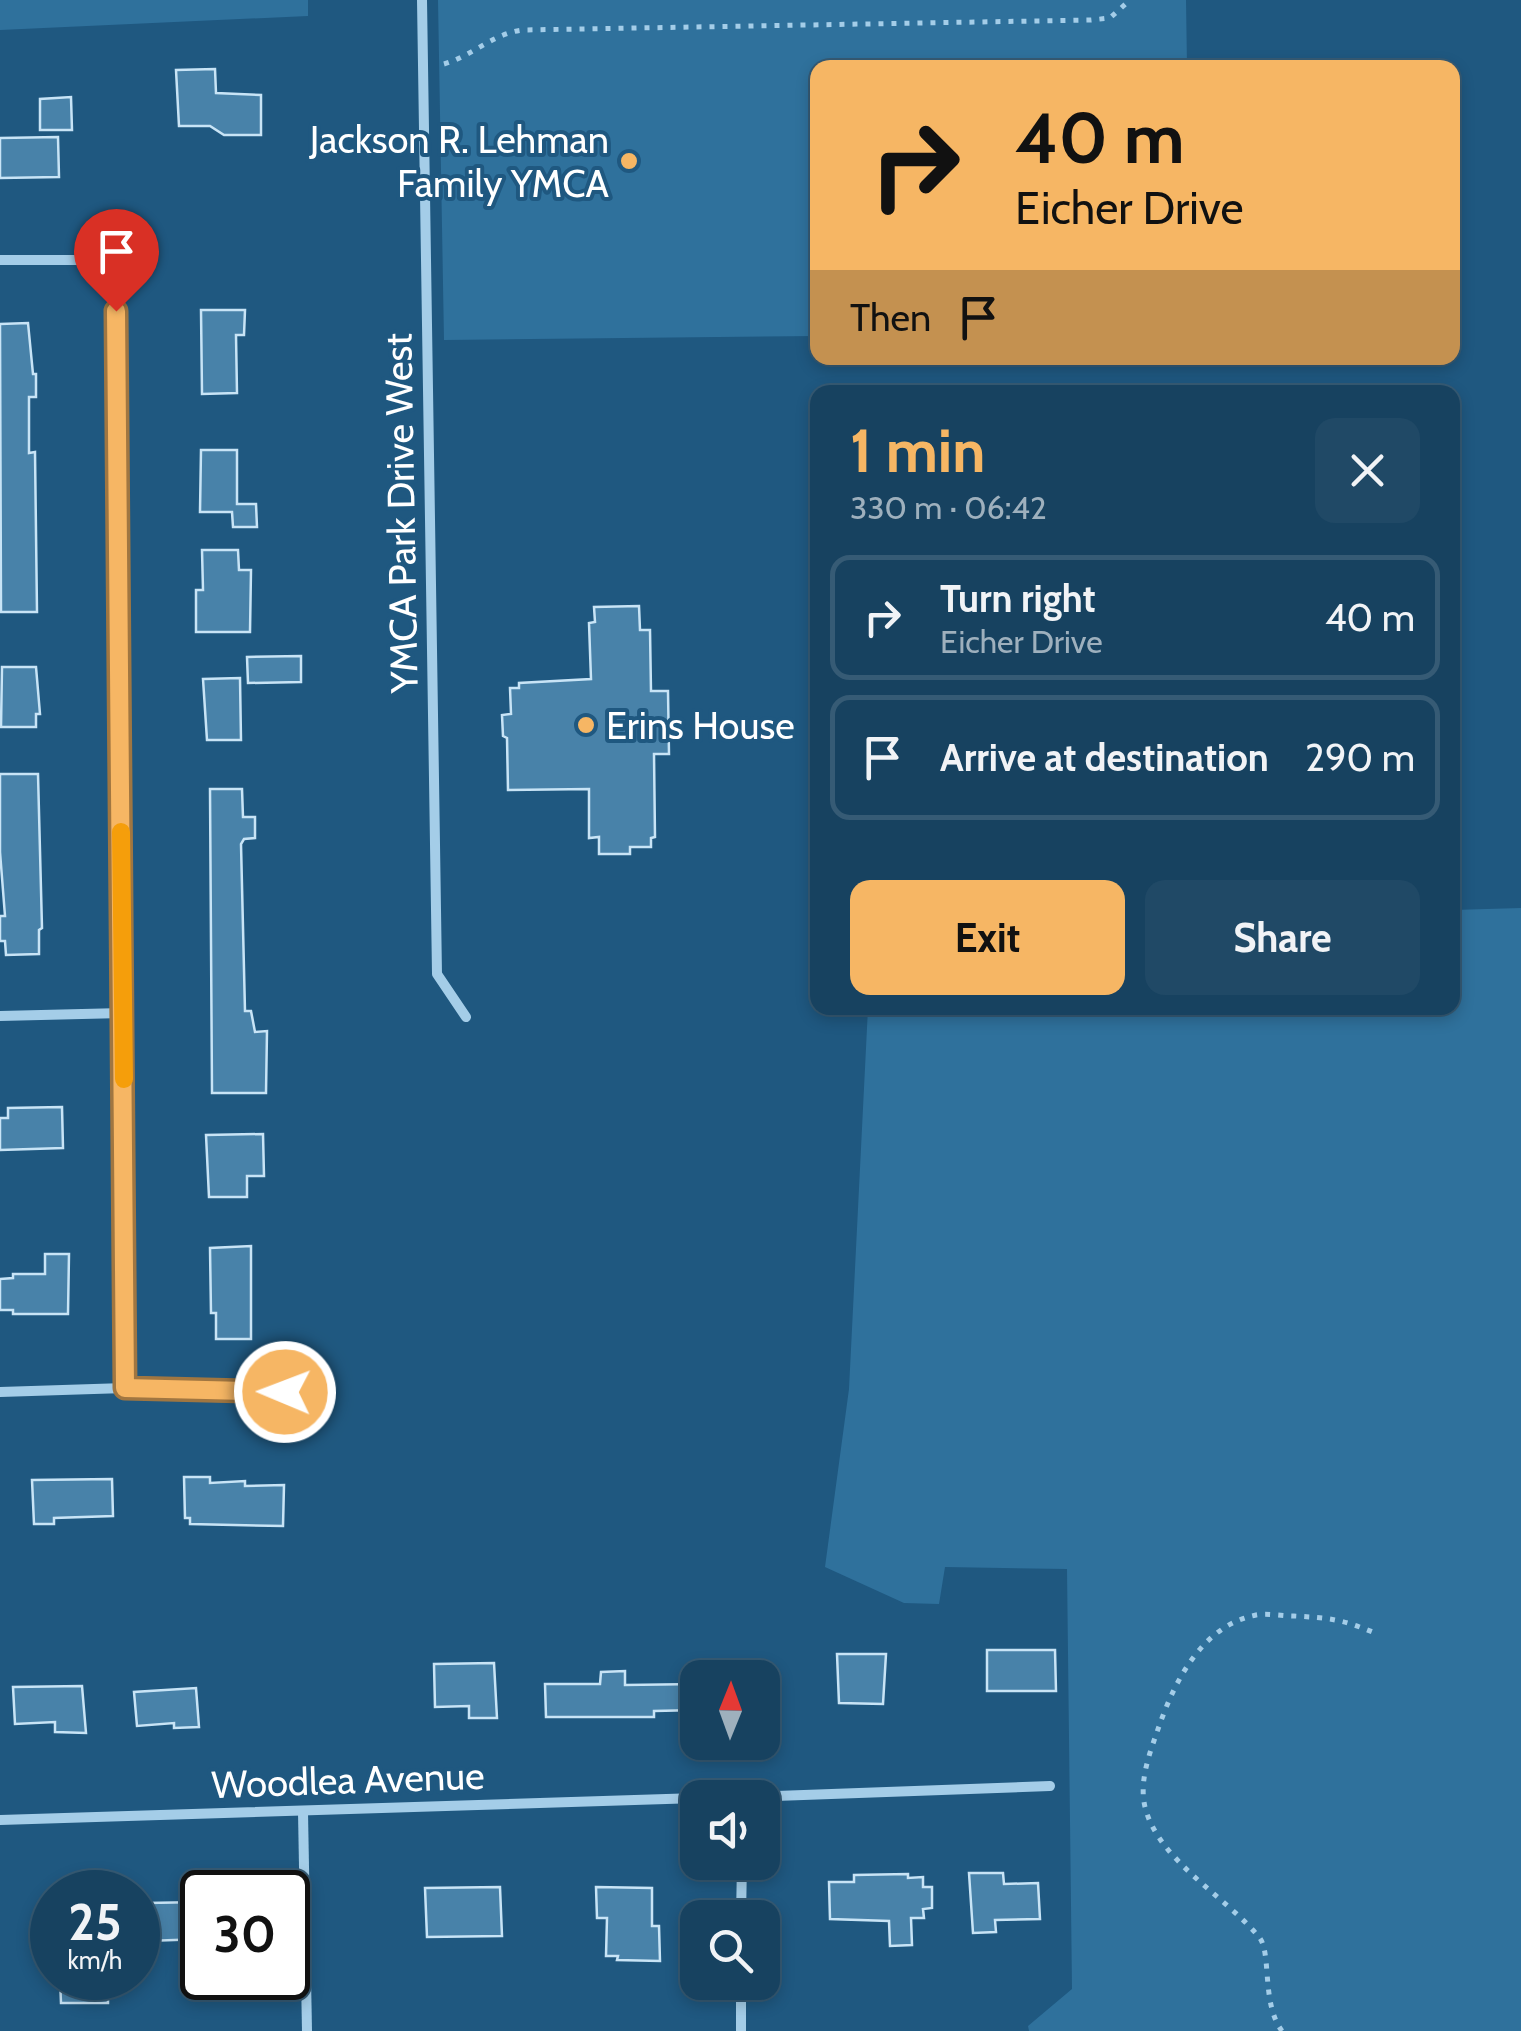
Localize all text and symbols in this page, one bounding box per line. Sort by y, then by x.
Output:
text: 40 m [1015,95,1184,181]
icon: right [850,100,980,230]
place label: Jackson R. Lehman Family YMCA [309,116,610,207]
marker: Jackson R. Lehman Family YMCA [618,150,640,172]
text: Eicher Drive [1015,181,1244,235]
pin [74,209,159,312]
icon: arrive [89,224,144,279]
icon: arrive [951,290,1006,345]
text: Then [850,294,931,341]
street label: YMCA Park Drive West [374,332,428,694]
text: 1 min [850,414,985,487]
button: close [1315,418,1420,523]
text: 330 m · 06:42 [850,488,1047,527]
text: Turn right [940,575,1096,622]
icon: right [855,590,910,645]
text: 40 m [1325,594,1415,641]
text: Eicher Drive [940,622,1103,661]
place label: Erins House [606,702,795,749]
marker: Erins House [575,714,597,736]
icon: arrive [855,730,910,785]
text: Arrive at destination [940,734,1269,781]
text: 290 m [1305,734,1415,781]
button: Exit [850,880,1125,995]
button: Share [1145,880,1420,995]
position arrow [233,1340,337,1444]
north arrow [680,1660,780,1760]
map controls [680,1660,780,2000]
street label: Woodlea Avenue [211,1752,485,1808]
button: sound [680,1780,780,1880]
speed limit sign: 30 [180,1870,310,2000]
text: 25 [68,1892,122,1953]
button: search [680,1900,780,2000]
text: km/h [68,1945,122,1975]

